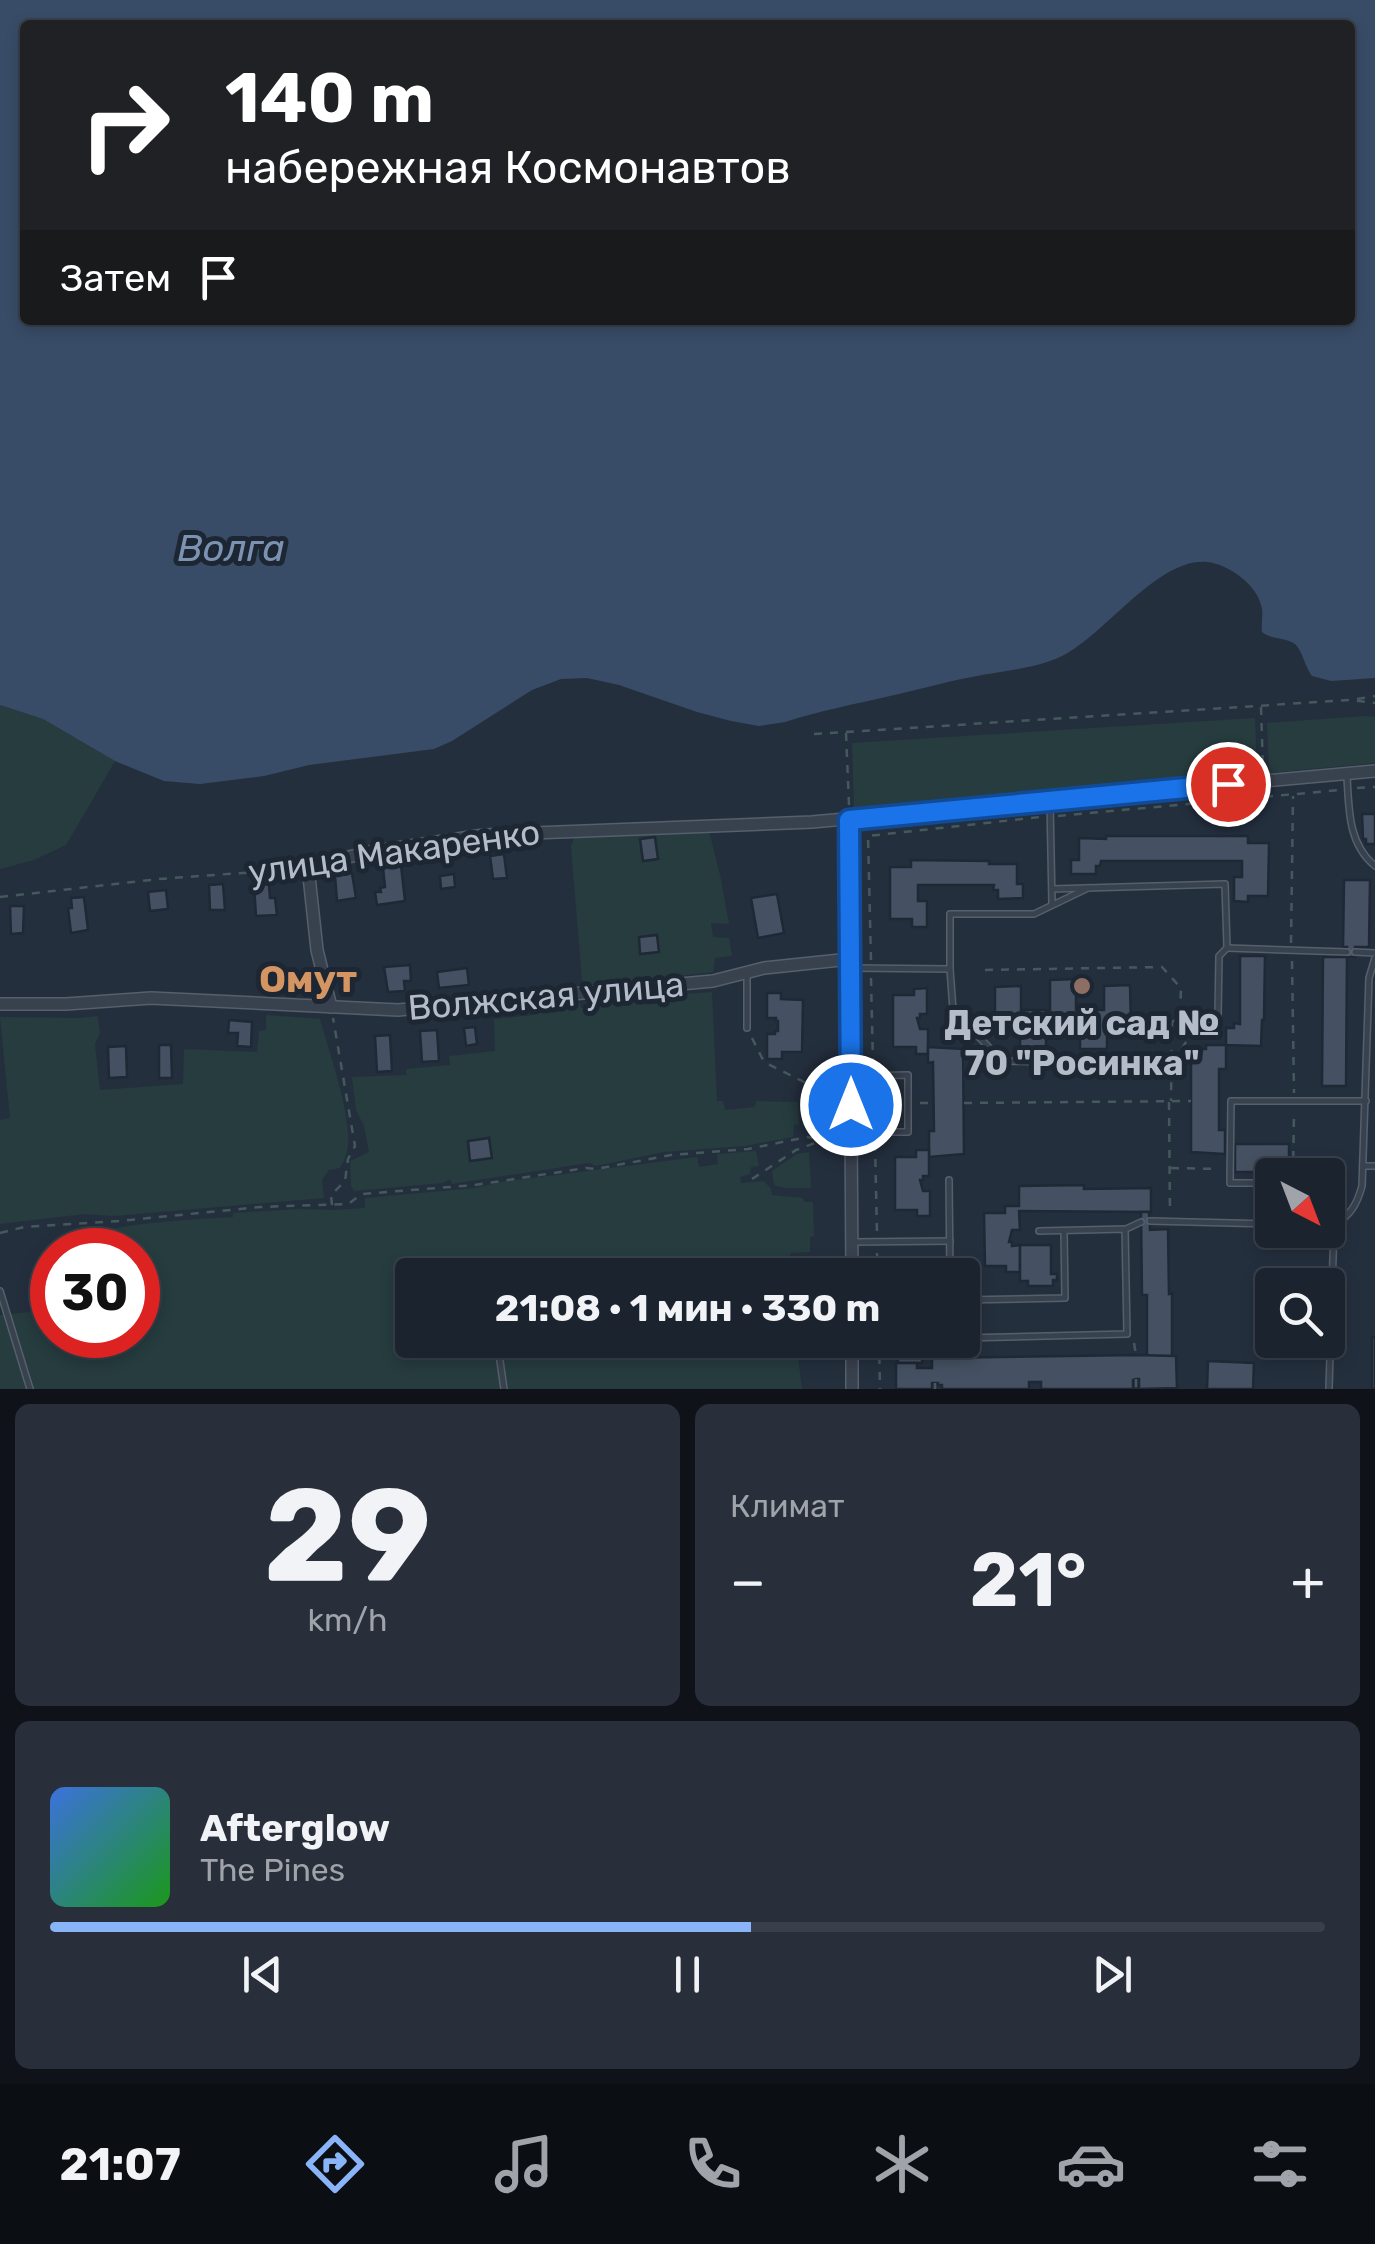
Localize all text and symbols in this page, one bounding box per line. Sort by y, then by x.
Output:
text: 140 m [225,57,434,140]
icon: right [60,60,190,190]
text: набережная Космонавтов [225,141,791,194]
icon: arrive [191,250,246,305]
text: Затем [60,255,171,301]
water label: Волга [177,525,285,571]
pin [1186,742,1271,827]
icon: arrive [1201,757,1256,812]
street label: улица Макаренко [245,811,543,893]
district label: Омут [259,956,357,1002]
street label: Волжская улица [406,963,686,1029]
marker: Детский сад № 70 "Росинка" [1071,975,1093,997]
place label: Детский сад № 70 "Росинка" [944,1002,1220,1084]
position arrow [799,1053,903,1157]
north arrow [1255,1158,1345,1248]
map controls [1255,1158,1345,1358]
speed limit sign: 30 [30,1228,160,1358]
button: search [1255,1268,1345,1358]
text: 21:08 · 1 мин · 330 m [495,1285,880,1331]
text: 29 [264,1458,431,1613]
text: Климат [730,1487,844,1525]
text: 21° [970,1536,1087,1625]
text: − [730,1549,766,1614]
text: + [1291,1549,1325,1614]
text: km/h [308,1601,387,1639]
text: Afterglow [200,1805,390,1851]
text: The Pines [200,1851,345,1889]
icon: previous [235,1947,290,2002]
icon: pause [660,1947,715,2002]
icon: next [1085,1947,1140,2002]
icon: directions [300,2129,370,2199]
icon: music [489,2129,559,2199]
icon: phone [678,2129,748,2199]
icon: climate [867,2129,937,2199]
icon: car [1056,2129,1126,2199]
icon: filters [1245,2129,1315,2199]
text: 21:07 [60,2138,181,2191]

